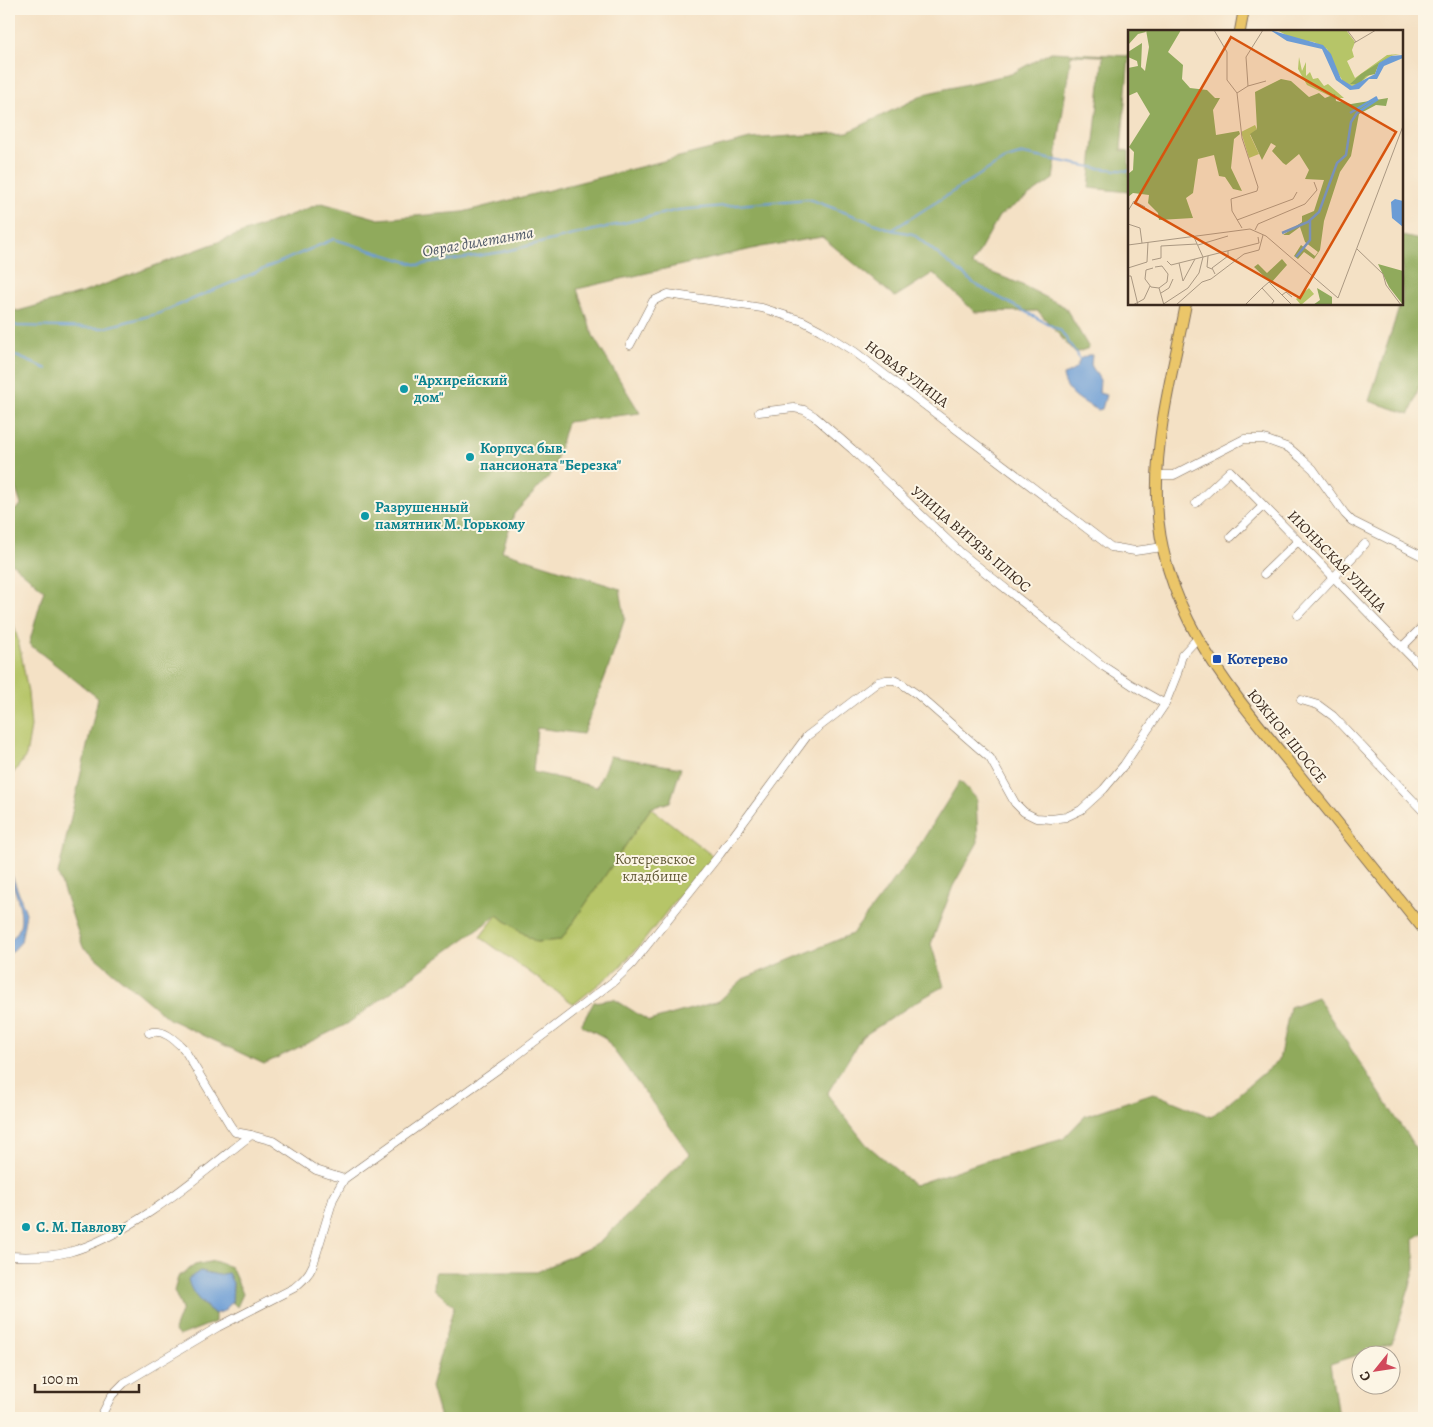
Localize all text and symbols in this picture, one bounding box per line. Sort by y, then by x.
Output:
inset map [1128,30,1403,305]
water label: Овраг дилетанта [421,221,535,263]
street label: НОВАЯ УЛИЦА [861,336,953,412]
place label: "Архирейский дом" [413,370,508,407]
marker: "Архирейский дом" [398,383,410,395]
place label: Корпуса быв. пансионата "Березка" [480,438,622,475]
marker: Корпуса быв. пансионата "Березка" [464,451,476,463]
street label: УЛИЦА ВИТЯЗЬ ПЛЮС [907,481,1035,597]
place label: Разрушенный памятник М. Горькому [375,497,526,534]
street label: ИЮНЬСКАЯ УЛИЦА [1283,506,1391,616]
marker: Разрушенный памятник М. Горькому [359,510,371,522]
place label: Котерево [1227,649,1288,669]
marker: Котерево [1211,653,1223,665]
street label: ЮЖНОЕ ШОССЕ [1243,685,1331,787]
park label: Котеревское кладбище [615,849,695,886]
place label: С. М. Павлову [36,1217,127,1237]
marker: С. М. Павлову [20,1221,32,1233]
north arrow [1350,1344,1400,1394]
scale bar [35,1362,139,1394]
text: С [1355,1367,1376,1385]
text: 100 m [42,1369,79,1389]

